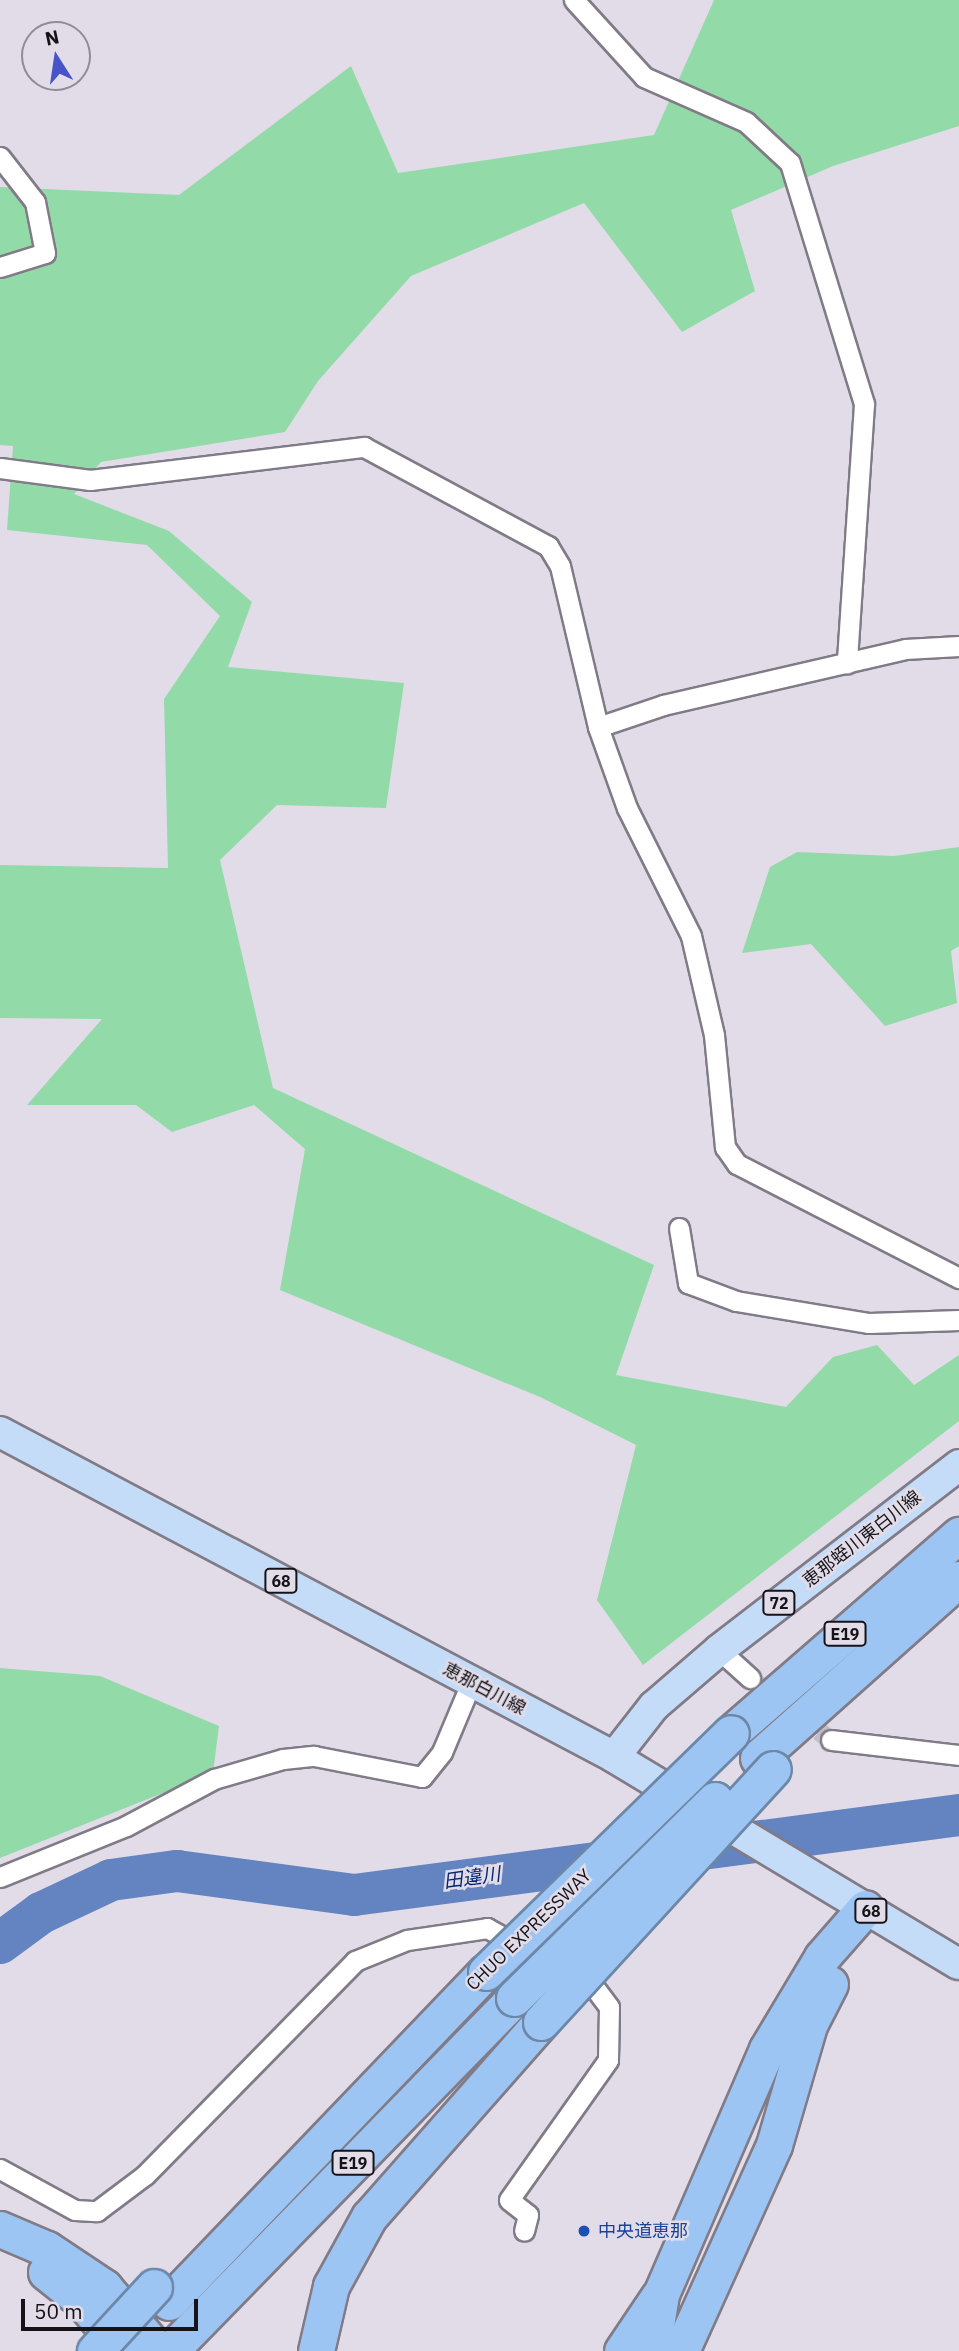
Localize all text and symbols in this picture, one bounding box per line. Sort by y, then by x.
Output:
north arrow [21,21,91,91]
text: N [43,24,61,51]
street label: 恵那蛭川東白川線 [799,1486,925,1592]
road number: 68 [264,1568,298,1594]
road number: 72 [762,1590,796,1616]
road number: E19 [822,1622,868,1646]
street label: 恵那白川線 [439,1658,529,1720]
water label: 田違川 [442,1863,502,1893]
street label: CHUO EXPRESSWAY [462,1865,596,1995]
road number: 68 [854,1898,888,1924]
road number: E19 [330,2150,376,2176]
place label: 中央道恵那 [598,2220,688,2242]
marker: 中央道恵那 [576,2223,592,2239]
scale bar [24,2284,201,2328]
text: 50 m [34,2297,83,2325]

